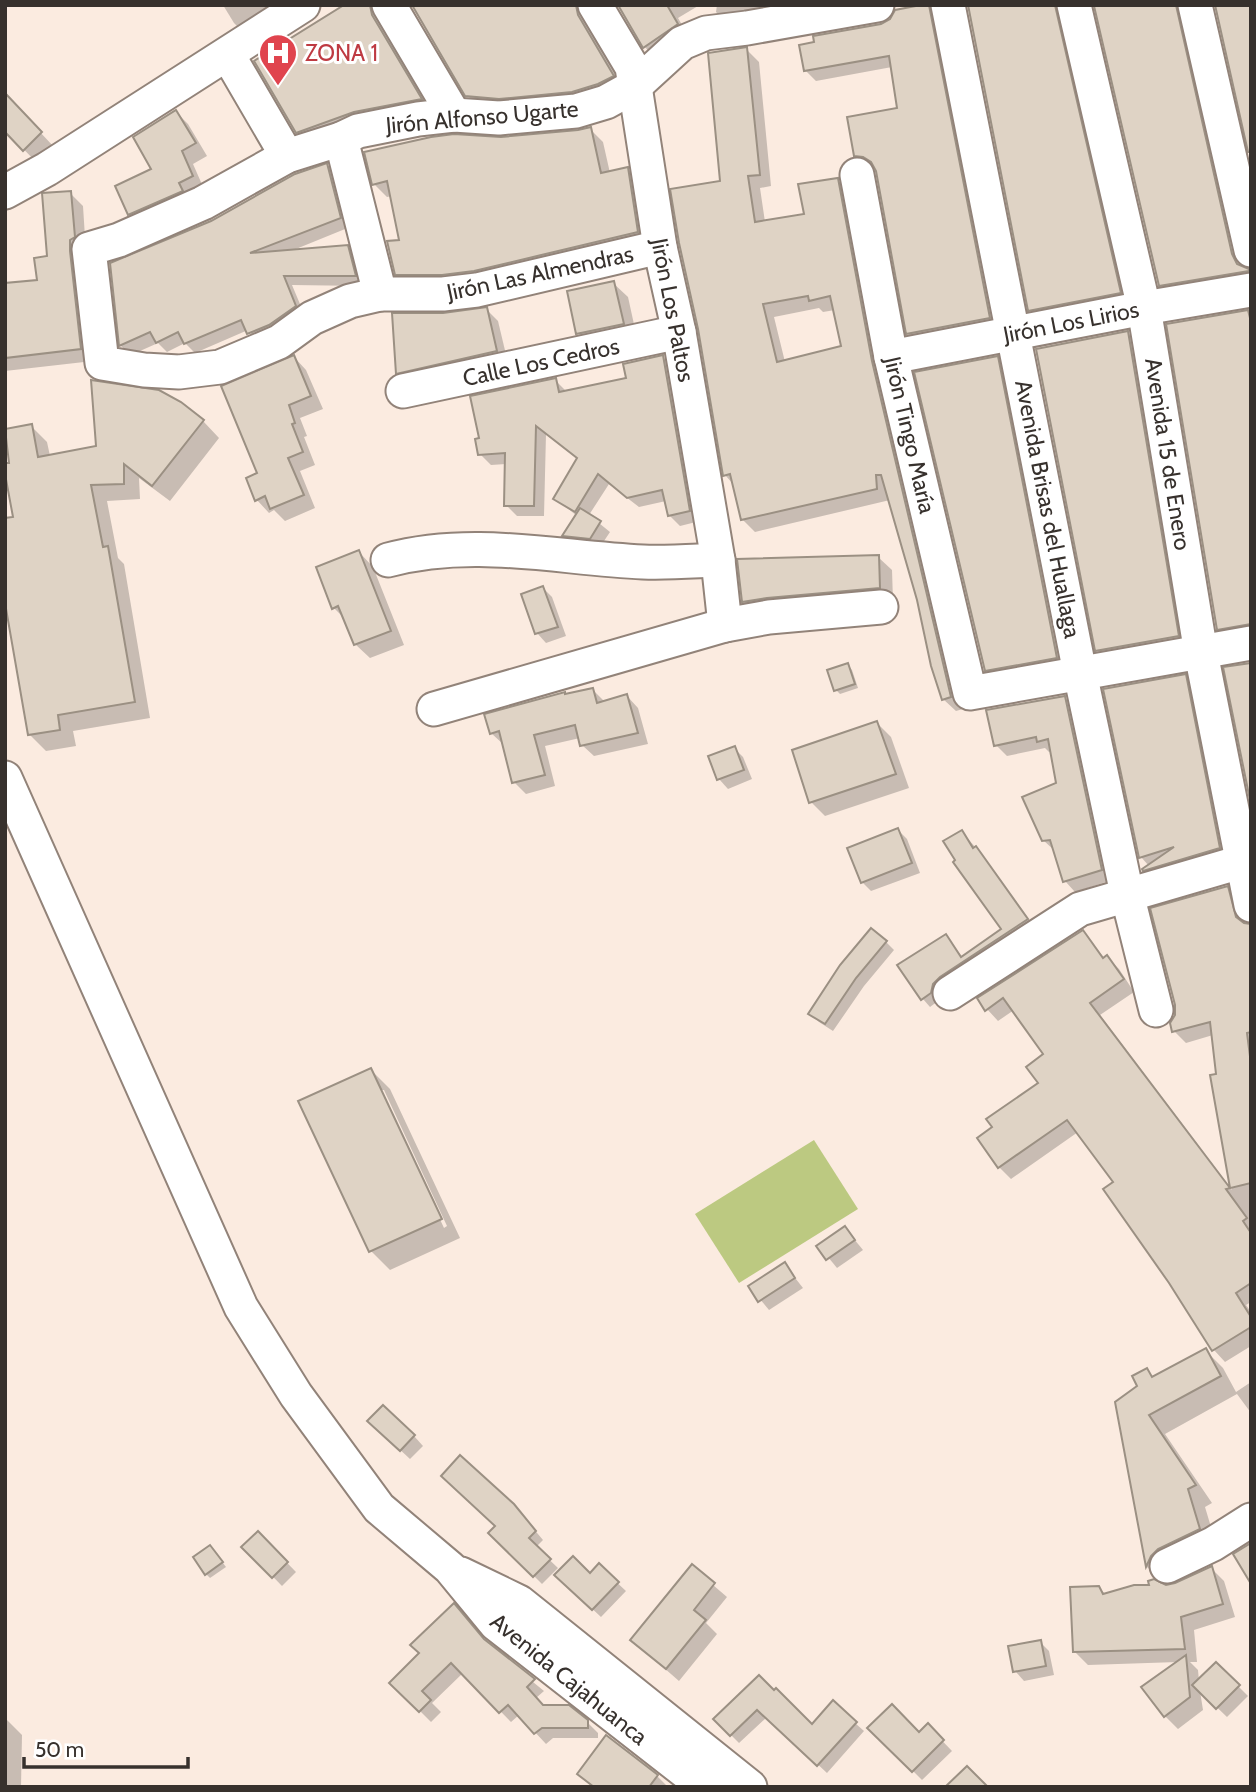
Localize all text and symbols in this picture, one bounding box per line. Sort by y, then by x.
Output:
hospital icon: ZONA 1 [257,32,299,87]
place label: ZONA 1 [305,39,378,67]
street label: Jirón Alfonso Ugarte [383,95,580,139]
street label: Jirón Los Paltos [645,235,701,384]
street label: Jirón Las Almendras [443,240,636,307]
street label: Jirón Los Lirios [1000,295,1141,349]
street label: Calle Los Cedros [460,332,622,392]
street label: Jirón Tingo María [878,353,942,516]
street label: Avenida 15 de Enero [1139,356,1197,552]
street label: Avenida Brisas del Huallaga [1009,377,1087,641]
street label: Avenida Cajahuanca [485,1607,653,1751]
scale bar [24,1726,189,1770]
text: 50 m [35,1737,84,1762]

